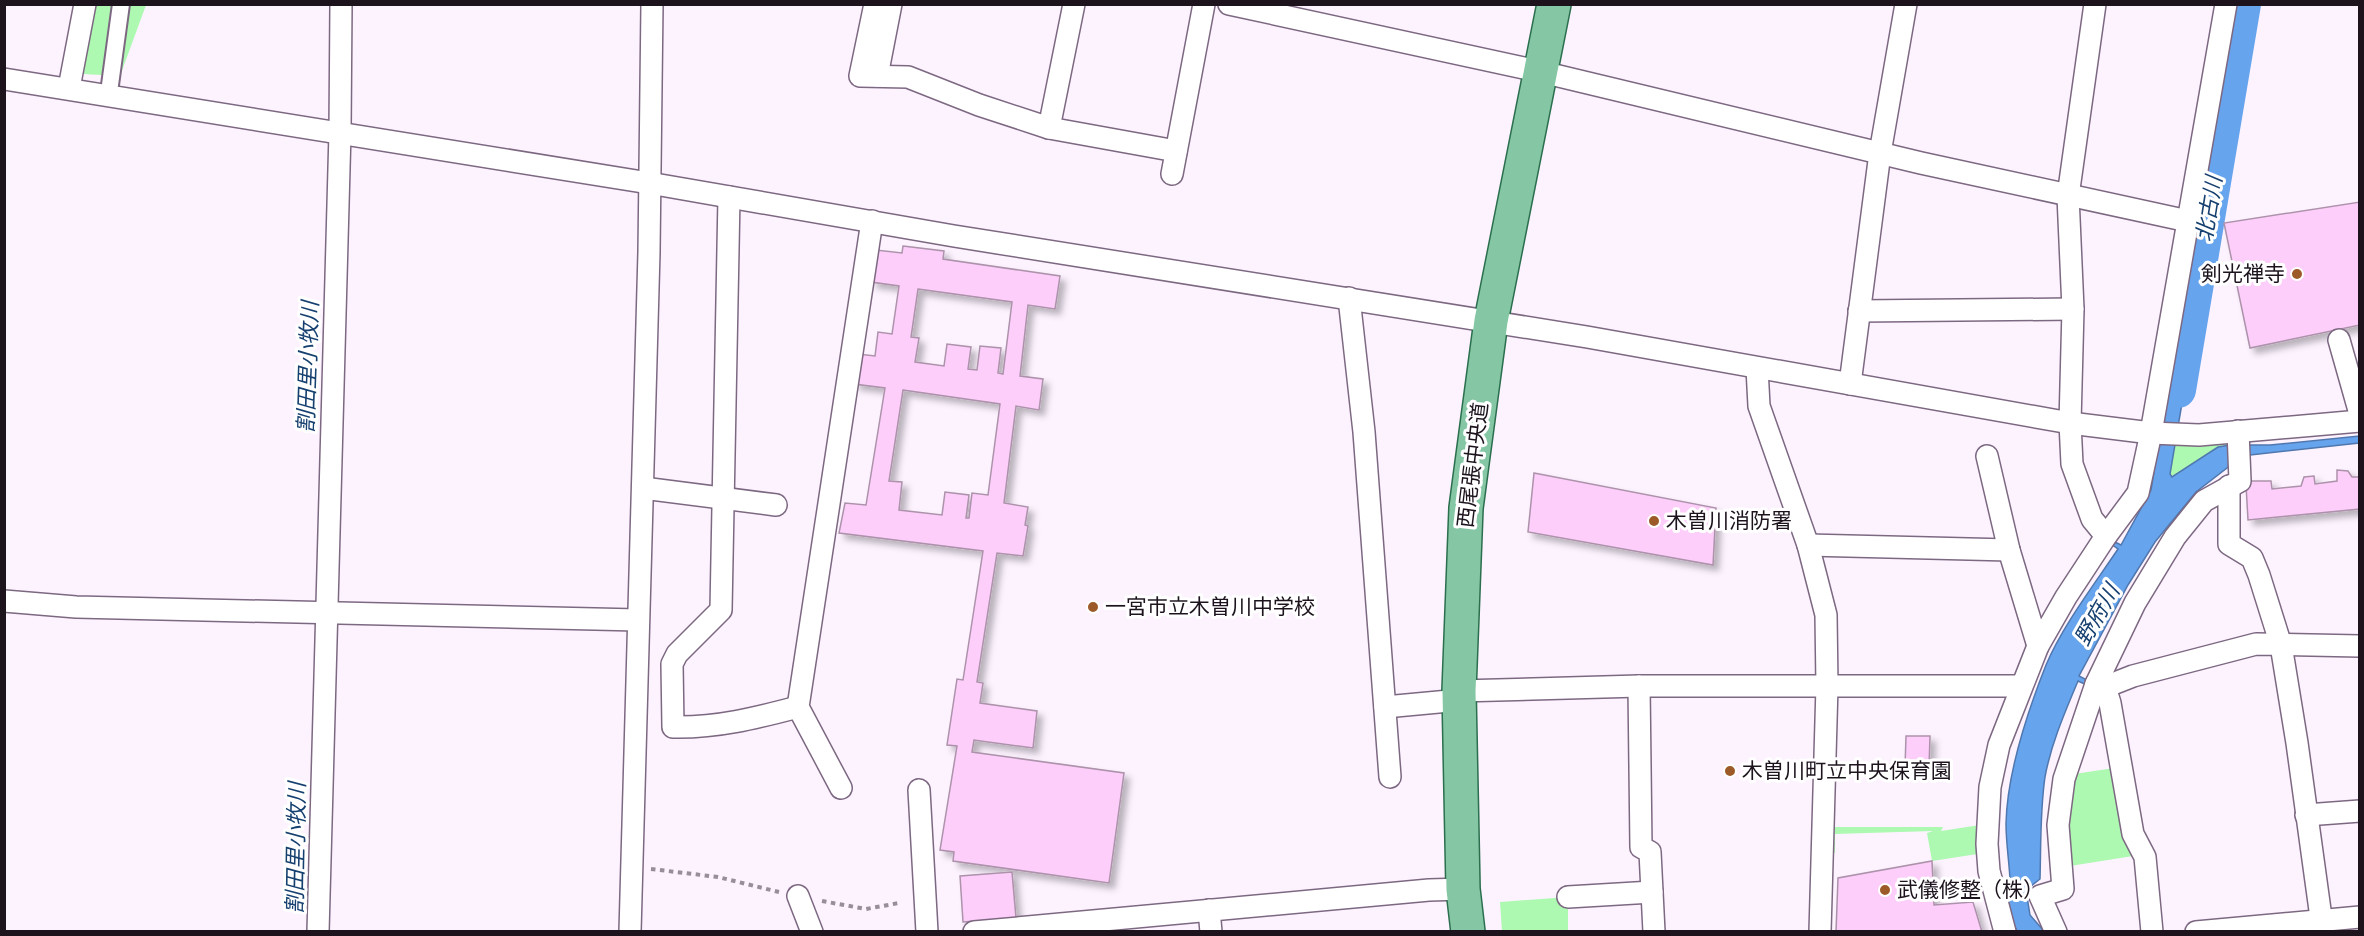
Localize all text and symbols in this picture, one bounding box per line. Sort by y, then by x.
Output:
water label: 北古川 [2191,172,2227,244]
place label: 剣光禅寺 [2201,262,2285,286]
marker: 剣光禅寺 [2290,267,2304,281]
water label: 割田里小牧川 [293,299,323,433]
street label: 西尾張中央道 [1453,401,1493,529]
place label: 木曽川消防署 [1666,509,1792,533]
marker: 木曽川消防署 [1647,514,1661,528]
water label: 野府川 [2070,578,2125,650]
place label: 一宮市立木曽川中学校 [1105,595,1315,619]
marker: 一宮市立木曽川中学校 [1086,600,1100,614]
place label: 木曽川町立中央保育園 [1742,759,1952,783]
marker: 木曽川町立中央保育園 [1723,764,1737,778]
water label: 割田里小牧川 [282,780,310,914]
place label: 武儀修整（株） [1897,878,2044,902]
marker: 武儀修整（株） [1878,883,1892,897]

